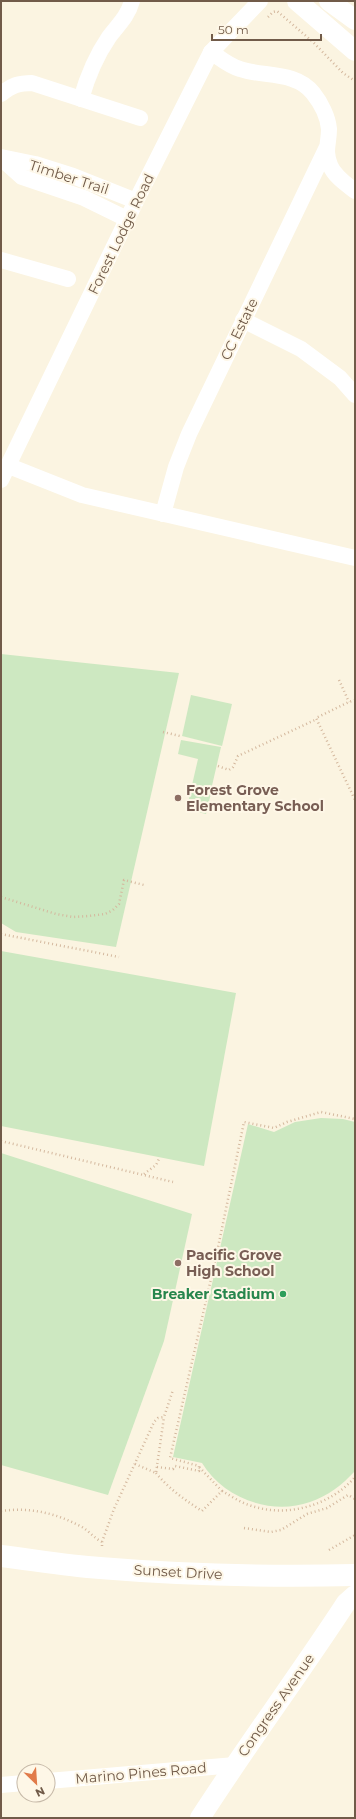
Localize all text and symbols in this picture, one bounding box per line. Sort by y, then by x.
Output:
scale bar [212,16,321,42]
text: 50 m [218,22,249,37]
street label: Timber Trail [27,156,111,198]
street label: Forest Lodge Road [84,171,158,297]
street label: CC Estate [216,295,262,363]
place label: Forest Grove Elementary School [186,781,324,815]
marker: Forest Grove Elementary School [173,793,183,803]
place label: Pacific Grove High School [186,1246,282,1280]
marker: Pacific Grove High School [173,1258,183,1268]
place label: Breaker Stadium [152,1285,275,1303]
marker: Breaker Stadium [278,1289,288,1299]
street label: Sunset Drive [133,1561,223,1583]
street label: Congress Avenue [234,1650,318,1760]
street label: Marino Pines Road [75,1758,207,1788]
north arrow [16,1763,56,1803]
text: N [33,1784,47,1800]

